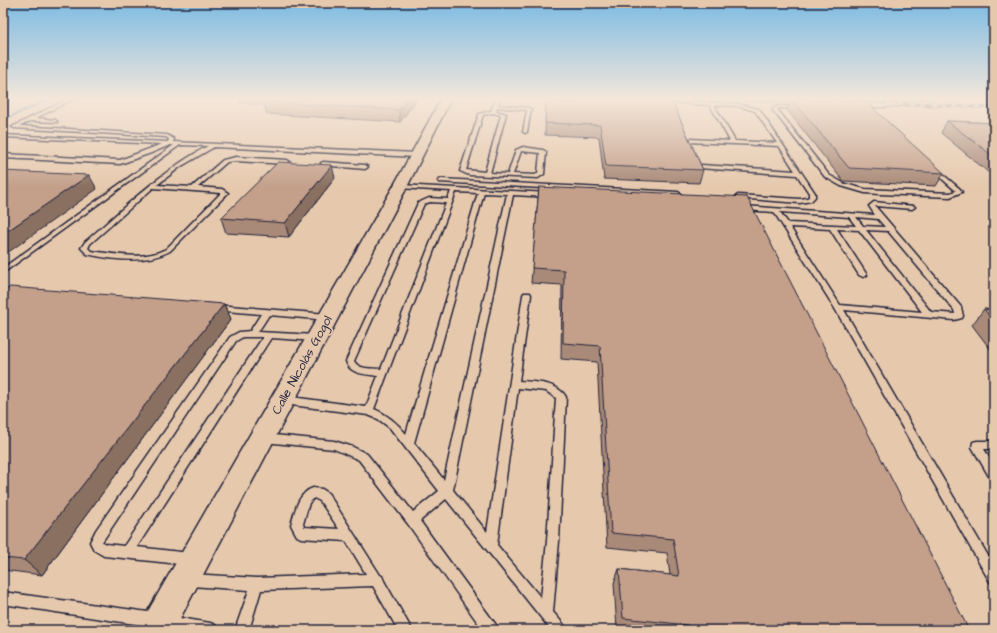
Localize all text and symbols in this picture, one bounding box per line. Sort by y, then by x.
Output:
street label: Calle Nicolás Gogol [267,312,338,418]

